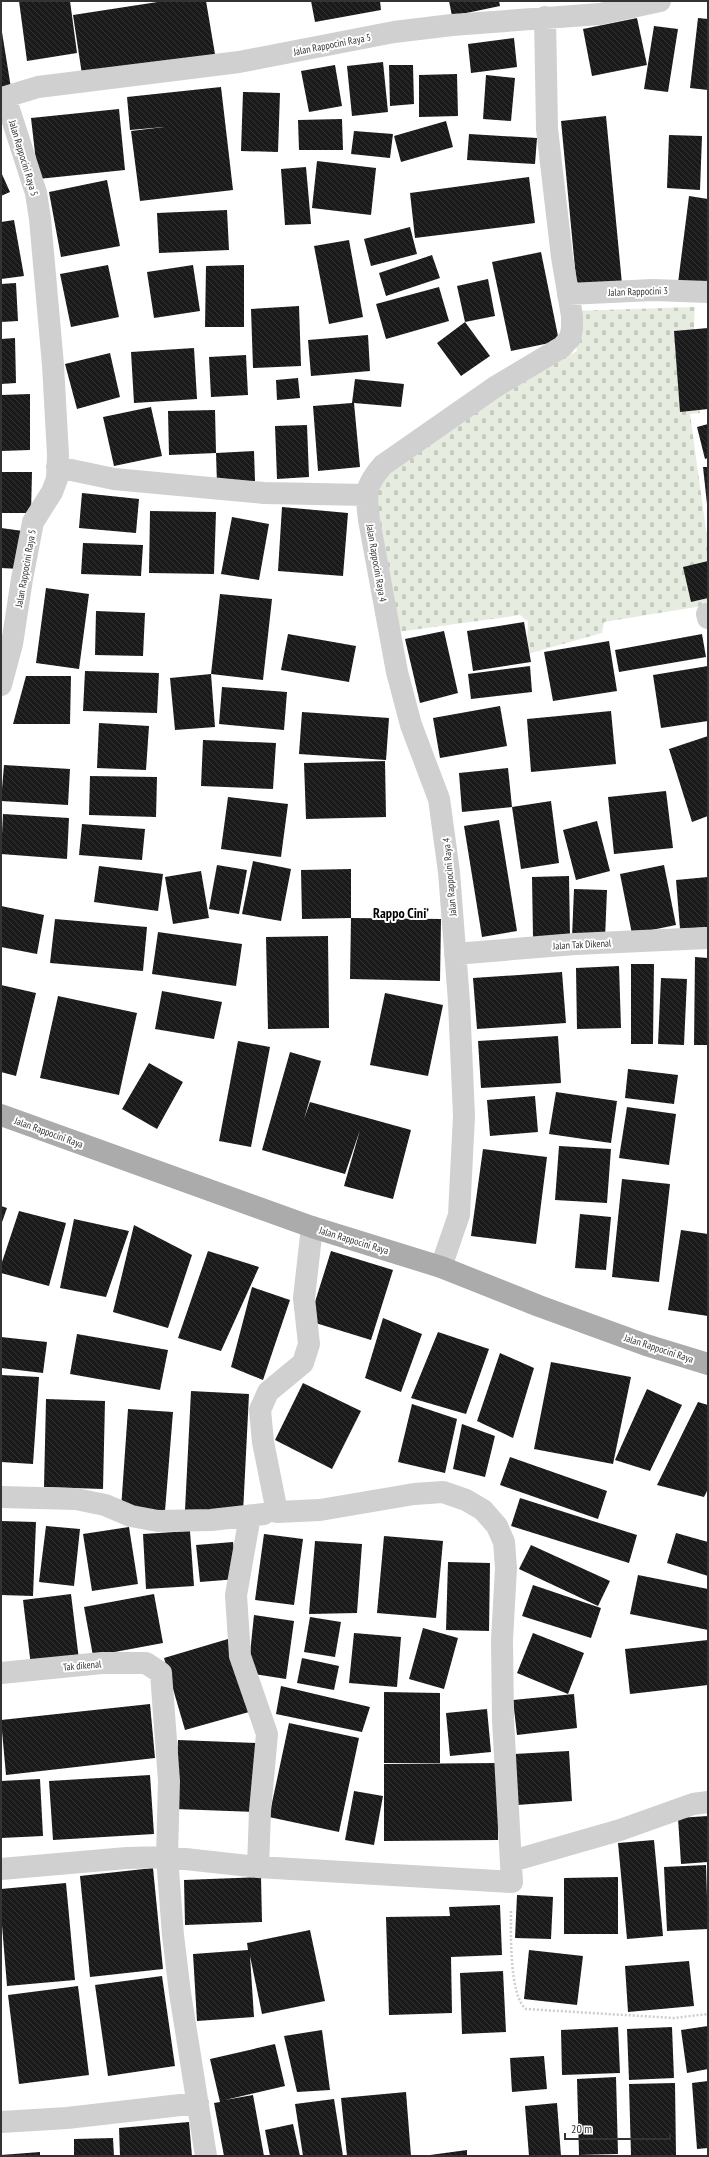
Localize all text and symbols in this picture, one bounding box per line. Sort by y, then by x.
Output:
street label: Jalan Rappocini Raya 5 [291,31,372,59]
street label: Jalan Rappocini Raya 5 [6,118,41,198]
street label: Jalan Rappocini 3 [607,284,668,299]
street label: Jalan Rappocini Raya 4 [363,522,390,603]
street label: Jalan Rappocini Raya 5 [12,528,39,609]
street label: Jalan Rappocini Raya 4 [440,837,459,918]
district label: Rappo Ciniʼ [373,904,429,922]
street label: Jalan Tak Dikenal [552,936,612,953]
street label: Jalan Rappocini Raya [12,1114,85,1151]
street label: Jalan Rappocini Raya [317,1223,390,1257]
street label: Jalan Rappocini Raya [622,1331,695,1366]
street label: Tak dikenal [62,1657,102,1674]
scale bar [565,2115,670,2141]
text: 20 m [571,2121,592,2136]

